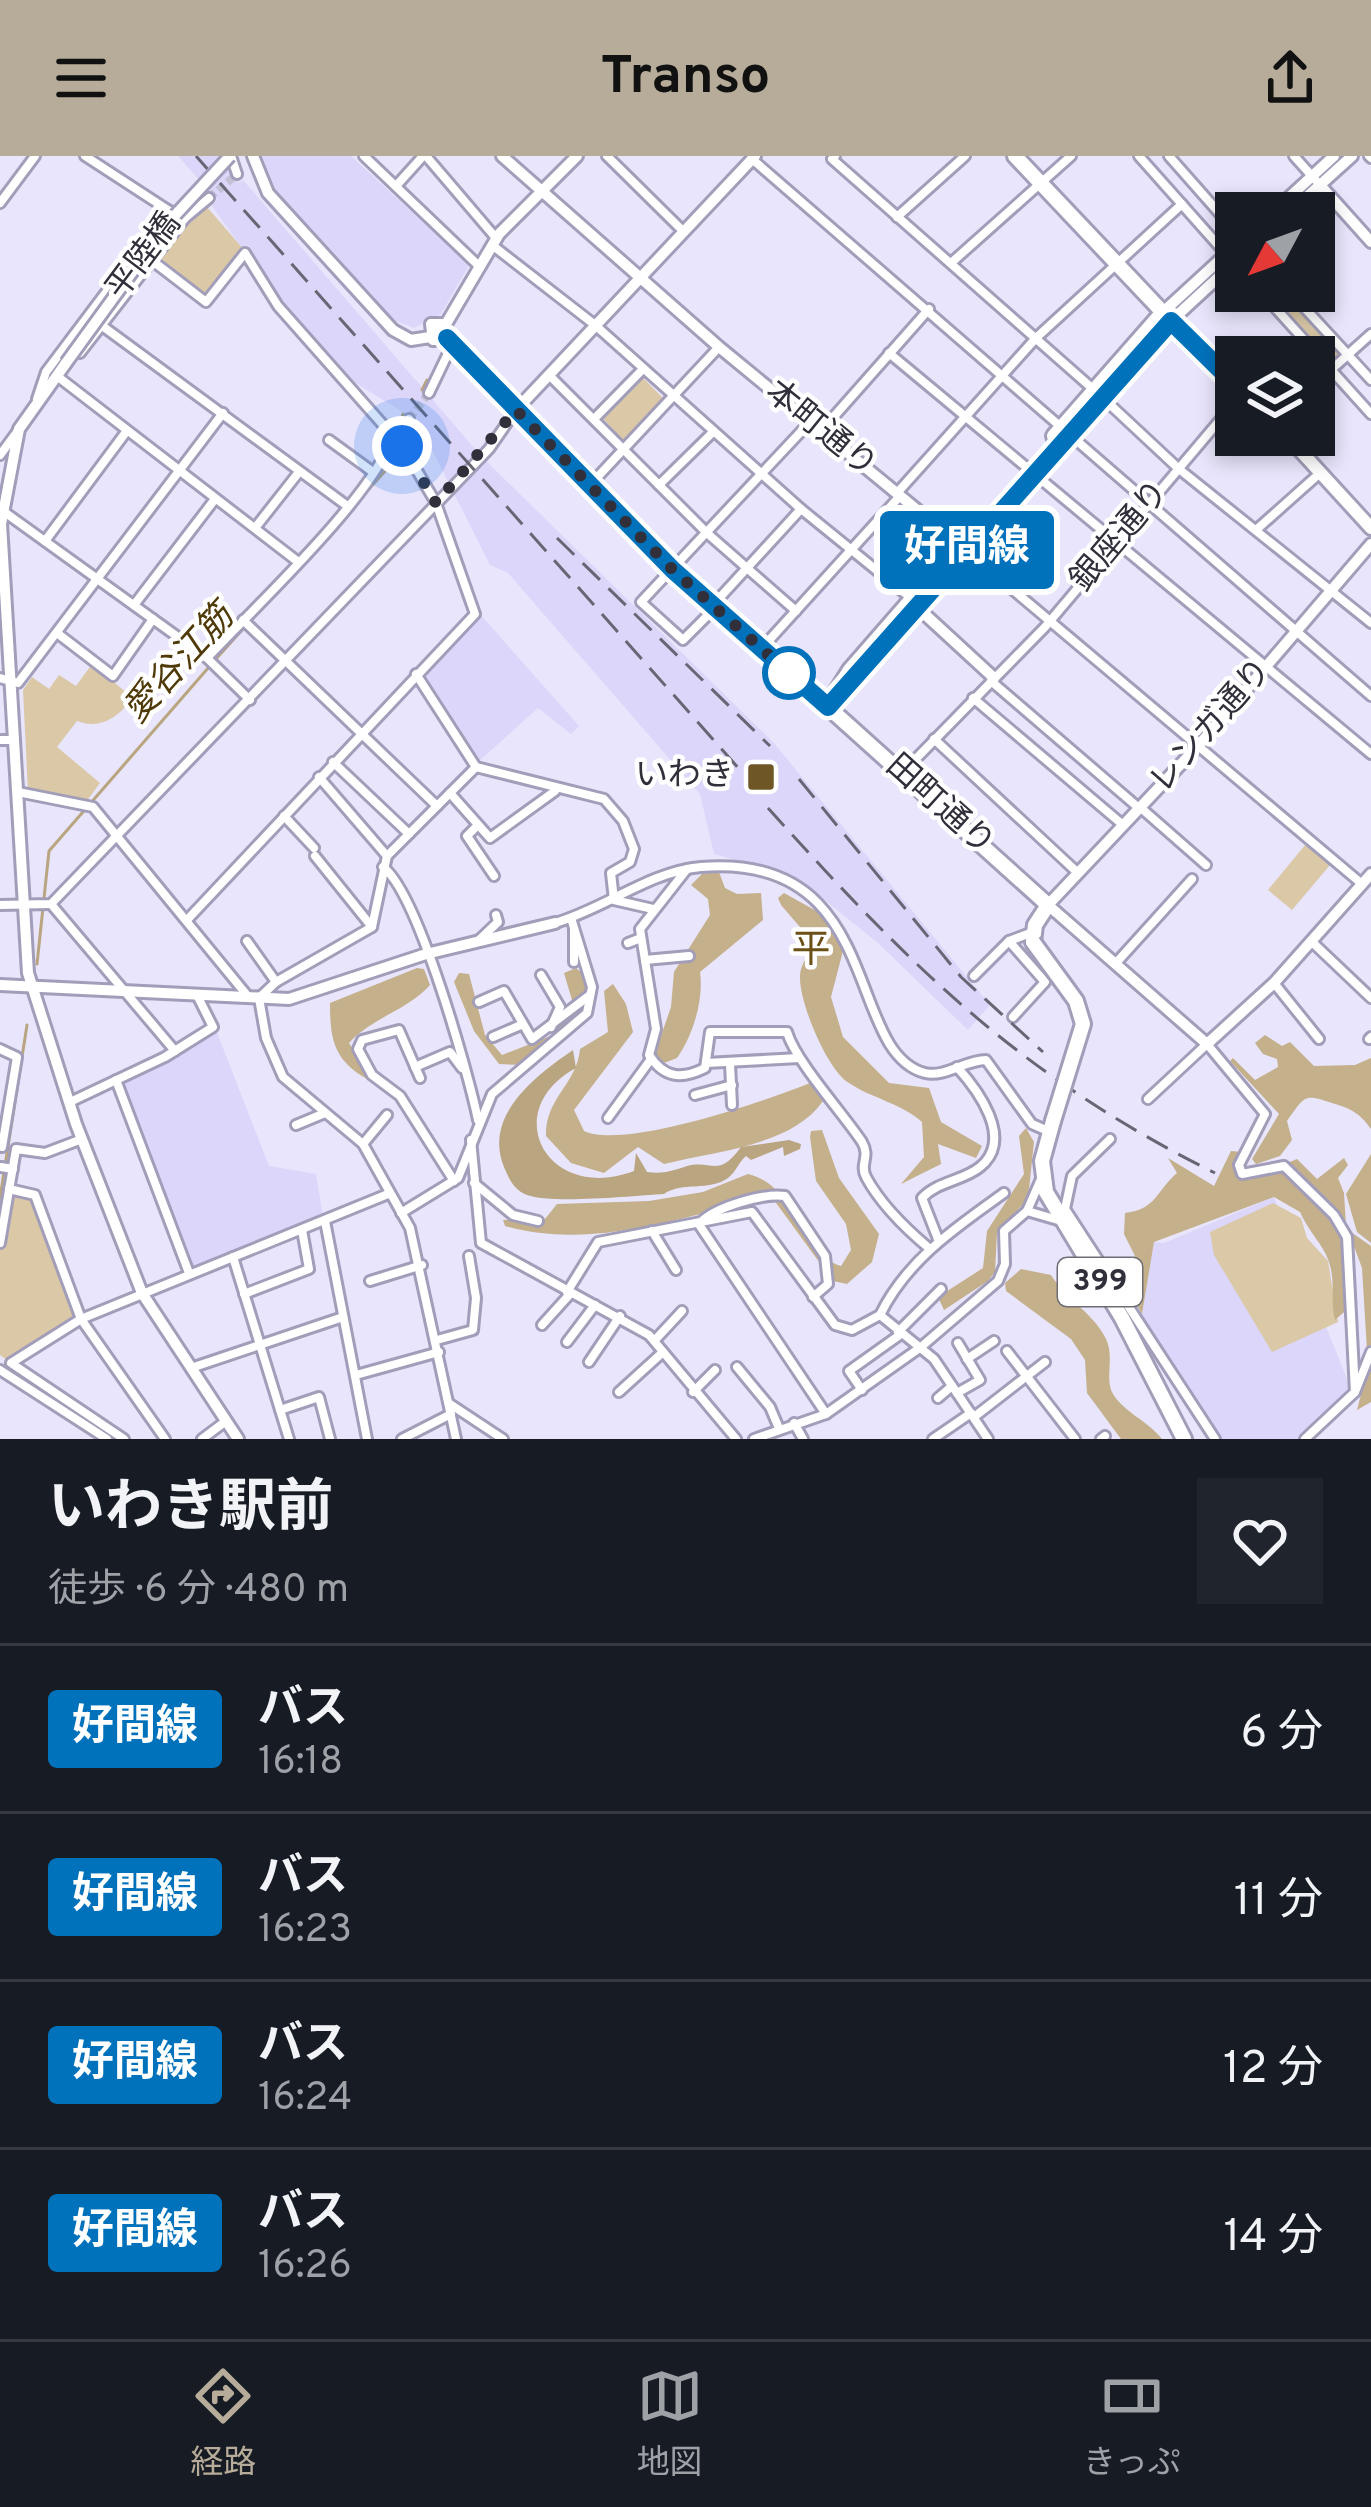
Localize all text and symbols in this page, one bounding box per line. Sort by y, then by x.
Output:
text: Transo [601,44,770,113]
icon: menu [48,45,114,111]
icon: share [1257,45,1323,111]
north arrow [1215,192,1335,312]
map controls [1215,192,1335,456]
street label: 平陸橋 [98,205,192,309]
button: layers [1215,336,1335,456]
street label: 本町通り [755,372,885,488]
your location [372,416,432,476]
street label: 銀座通り [1062,473,1180,601]
line badge: 好間線 [898,511,1036,589]
text: 好間線 [904,523,1030,576]
water label: 愛谷江筋 [115,592,249,734]
unlabelled marker [764,648,814,698]
street label: レンガ通り [1142,651,1282,803]
street label: 田町通り [876,746,1002,866]
place label: いわき [635,756,734,798]
marker: いわき [745,761,777,793]
district label: 平 [791,928,831,977]
road number: 399 [1058,1258,1142,1306]
text: いわき駅前 [48,1475,333,1547]
button: heart [1197,1478,1323,1604]
text: 徒歩 · 6 分 · 480 m [48,1567,349,1616]
text: バス [258,1682,348,1739]
text: 好間線 [72,1702,198,1755]
text: 6 分 [1241,1706,1323,1763]
text: 16:18 [258,1739,343,1788]
text: バス [258,1850,348,1907]
text: 好間線 [72,1870,198,1923]
text: 11 分 [1234,1874,1323,1931]
text: 16:23 [258,1907,352,1956]
text: バス [258,2018,348,2075]
text: 好間線 [72,2038,198,2091]
text: 12 分 [1223,2042,1323,2099]
text: 16:24 [258,2075,352,2124]
text: バス [258,2186,348,2243]
text: 好間線 [72,2206,198,2259]
text: 14 分 [1224,2210,1323,2267]
text: 16:26 [258,2243,352,2292]
tab: 経路 [190,2363,256,2486]
tab: 地図 [637,2363,703,2486]
tab: きっぷ [1083,2363,1181,2486]

